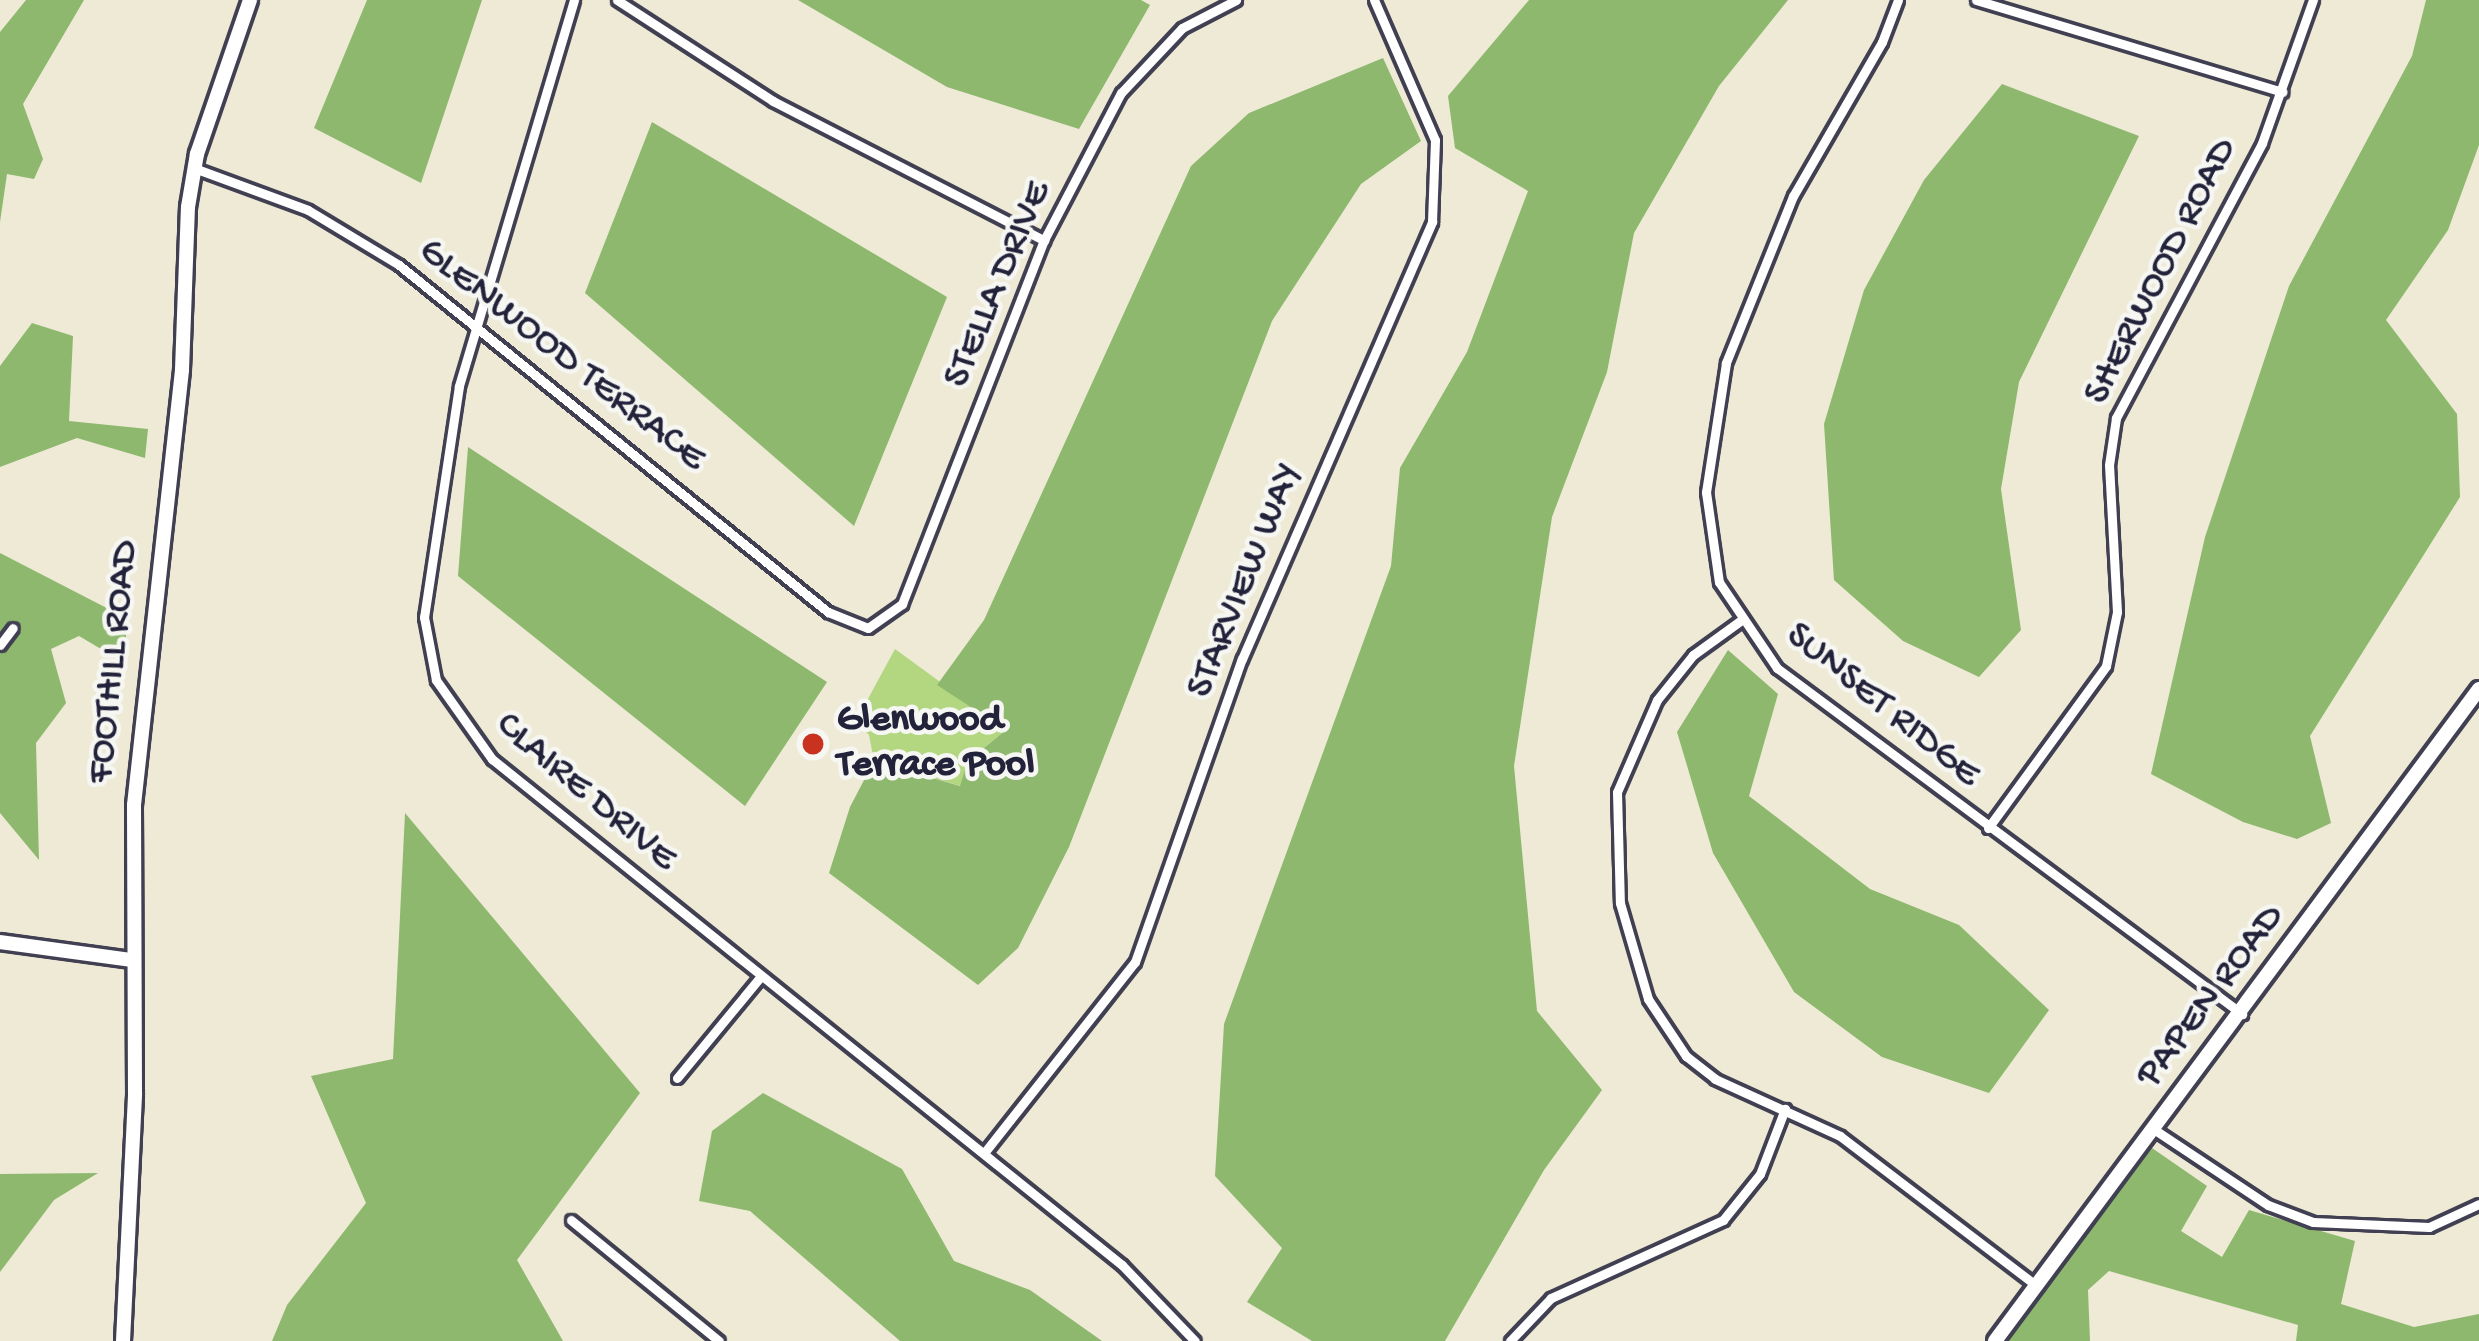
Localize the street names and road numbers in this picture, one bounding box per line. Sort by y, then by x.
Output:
street label: SHERWOOD ROAD [2075,131,2249,413]
street label: STELLA DRIVE [935,175,1063,395]
street label: GLENWOOD TERRACE [408,229,714,483]
street label: STARVIEW WAY [1178,457,1314,705]
street label: FOOTHILL ROAD [79,538,151,786]
street label: SUNSET RIDGE [1775,613,1989,799]
street label: CLAIRE DRIVE [485,703,685,883]
street label: PAPEN ROAD [2128,896,2296,1098]

